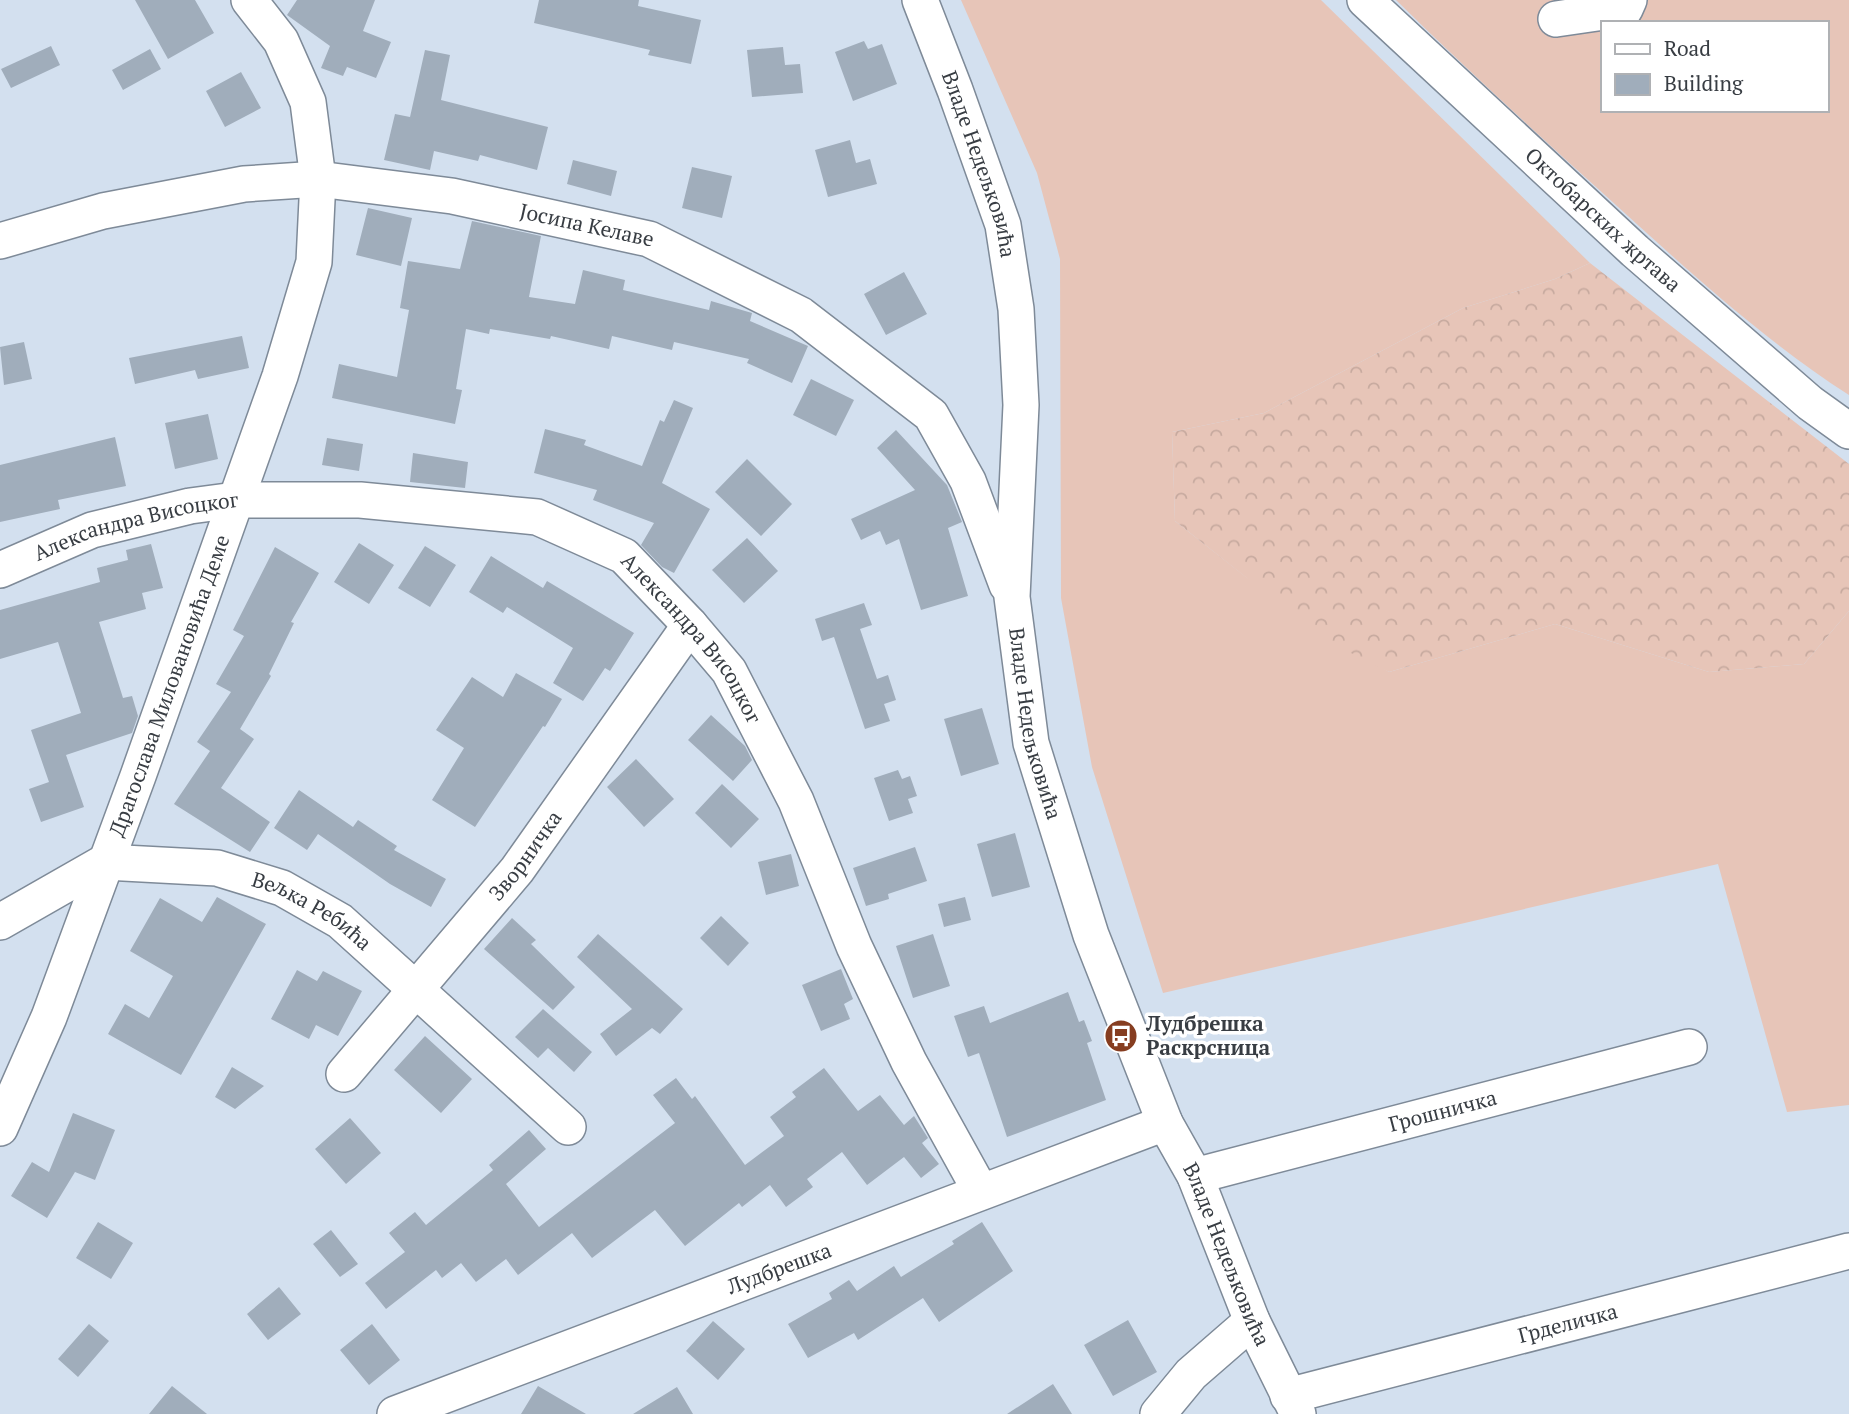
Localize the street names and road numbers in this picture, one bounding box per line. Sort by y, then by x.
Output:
street label: Владе Недељковића [936,67,1023,260]
street label: Октобарских жртава [1519,141,1688,298]
street label: Јосипа Келаве [517,196,657,253]
street label: Александра Висоцког [29,485,240,567]
street label: Драгослава Миловановића Деме [102,531,236,840]
street label: Александра Висоцког [615,547,769,728]
street label: Владе Недељковића [1003,626,1069,823]
street label: Зворничка [482,804,568,906]
street label: Вељка Ребића [249,865,378,956]
street label: Грошничка [1385,1083,1500,1138]
street label: Владе Недељковића [1177,1157,1277,1351]
street label: Лудбрешка [722,1235,836,1301]
street label: Грделичка [1515,1296,1621,1349]

